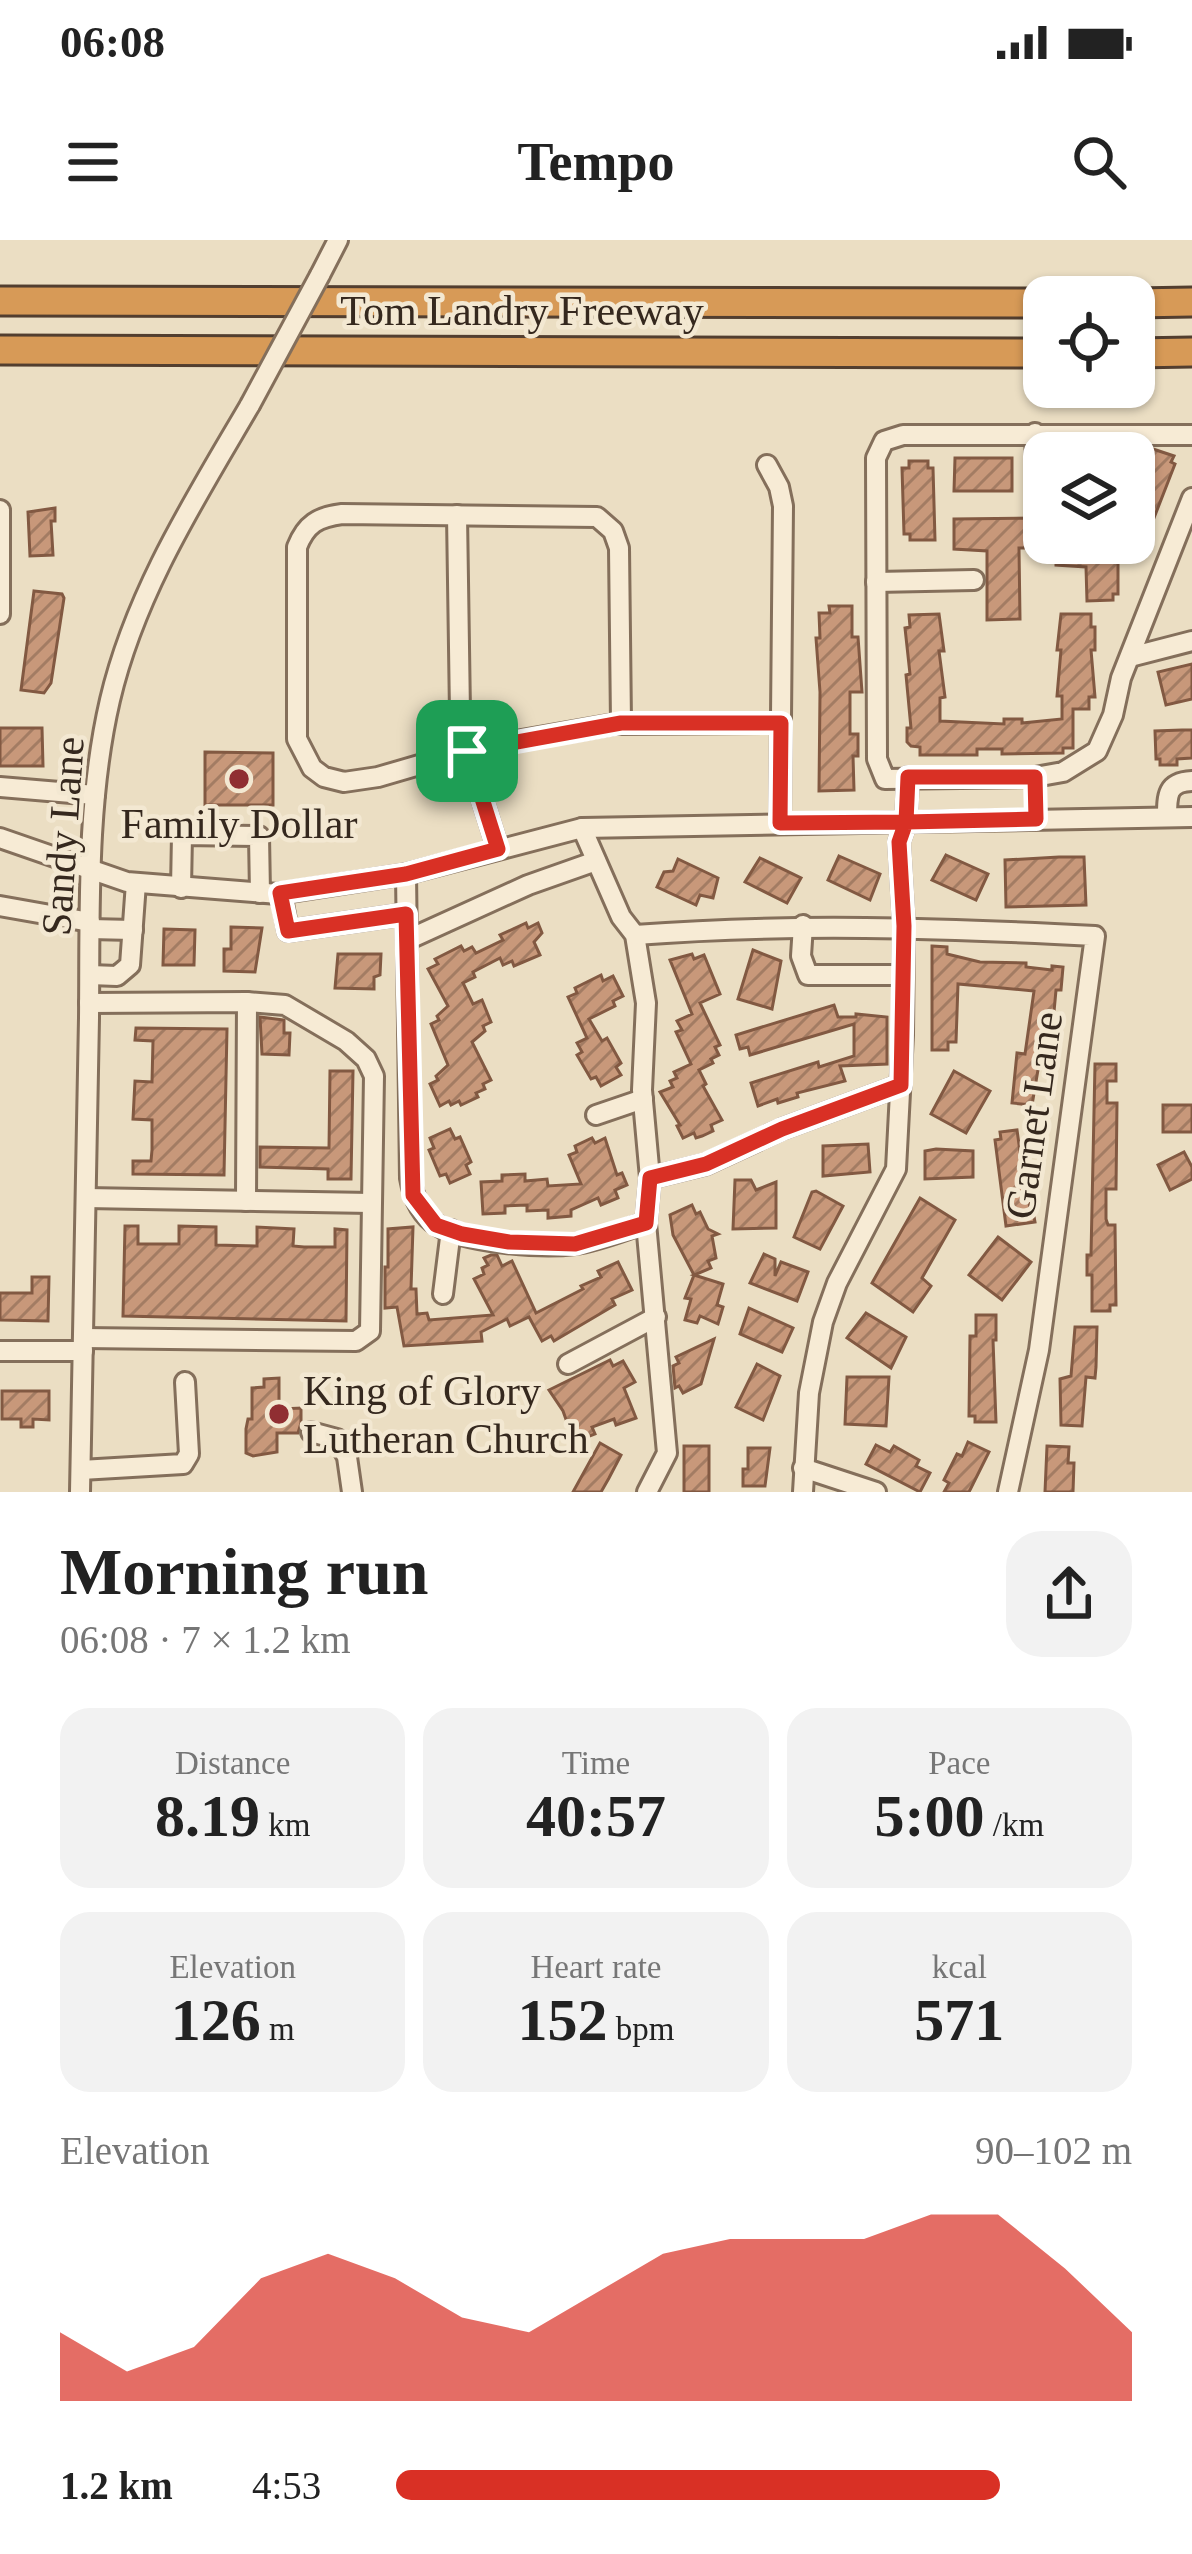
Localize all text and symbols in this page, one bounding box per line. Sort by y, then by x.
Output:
text: 06:08 [60,17,165,67]
icon: menu [60,129,126,195]
icon: search [1066,129,1132,195]
text: Tempo [517,132,675,192]
map controls [1023,276,1155,564]
button: locate [1023,276,1155,408]
street label: Tom Landry Freeway [340,288,704,334]
button: layers [1023,432,1155,564]
pin [416,700,518,802]
icon: arrive [434,718,500,784]
street label: Sandy Lane [33,735,93,937]
marker: Family Dollar [226,766,252,792]
place label: Family Dollar [121,801,357,847]
street label: Garnet Lane [997,1009,1071,1222]
place label: King of Glory Lutheran Church [303,1368,589,1462]
marker: King of Glory Lutheran Church [266,1401,292,1427]
button: share [1006,1531,1132,1657]
text: Morning run [60,1535,429,1608]
text: 06:08 · 7 × 1.2 km [60,1618,351,1661]
text: Distance [175,1745,290,1781]
text: Time [562,1745,630,1781]
text: Pace [928,1745,990,1781]
text: 8.19 [155,1783,260,1849]
text: 40:57 [526,1783,666,1849]
text: 5:00 [875,1783,985,1849]
text: km [260,1807,310,1843]
text: /km [985,1807,1044,1843]
text: Elevation [169,1949,296,1985]
text: Heart rate [530,1949,661,1985]
text: kcal [932,1949,987,1985]
text: 126 [171,1987,261,2053]
text: 152 [518,1987,608,2053]
text: 571 [914,1987,1004,2053]
text: m [261,2011,295,2047]
text: bpm [608,2011,674,2047]
text: Elevation [60,2129,209,2172]
text: 90–102 m [975,2129,1132,2172]
text: 1.2 km [60,2464,173,2507]
text: 4:53 [252,2464,321,2507]

